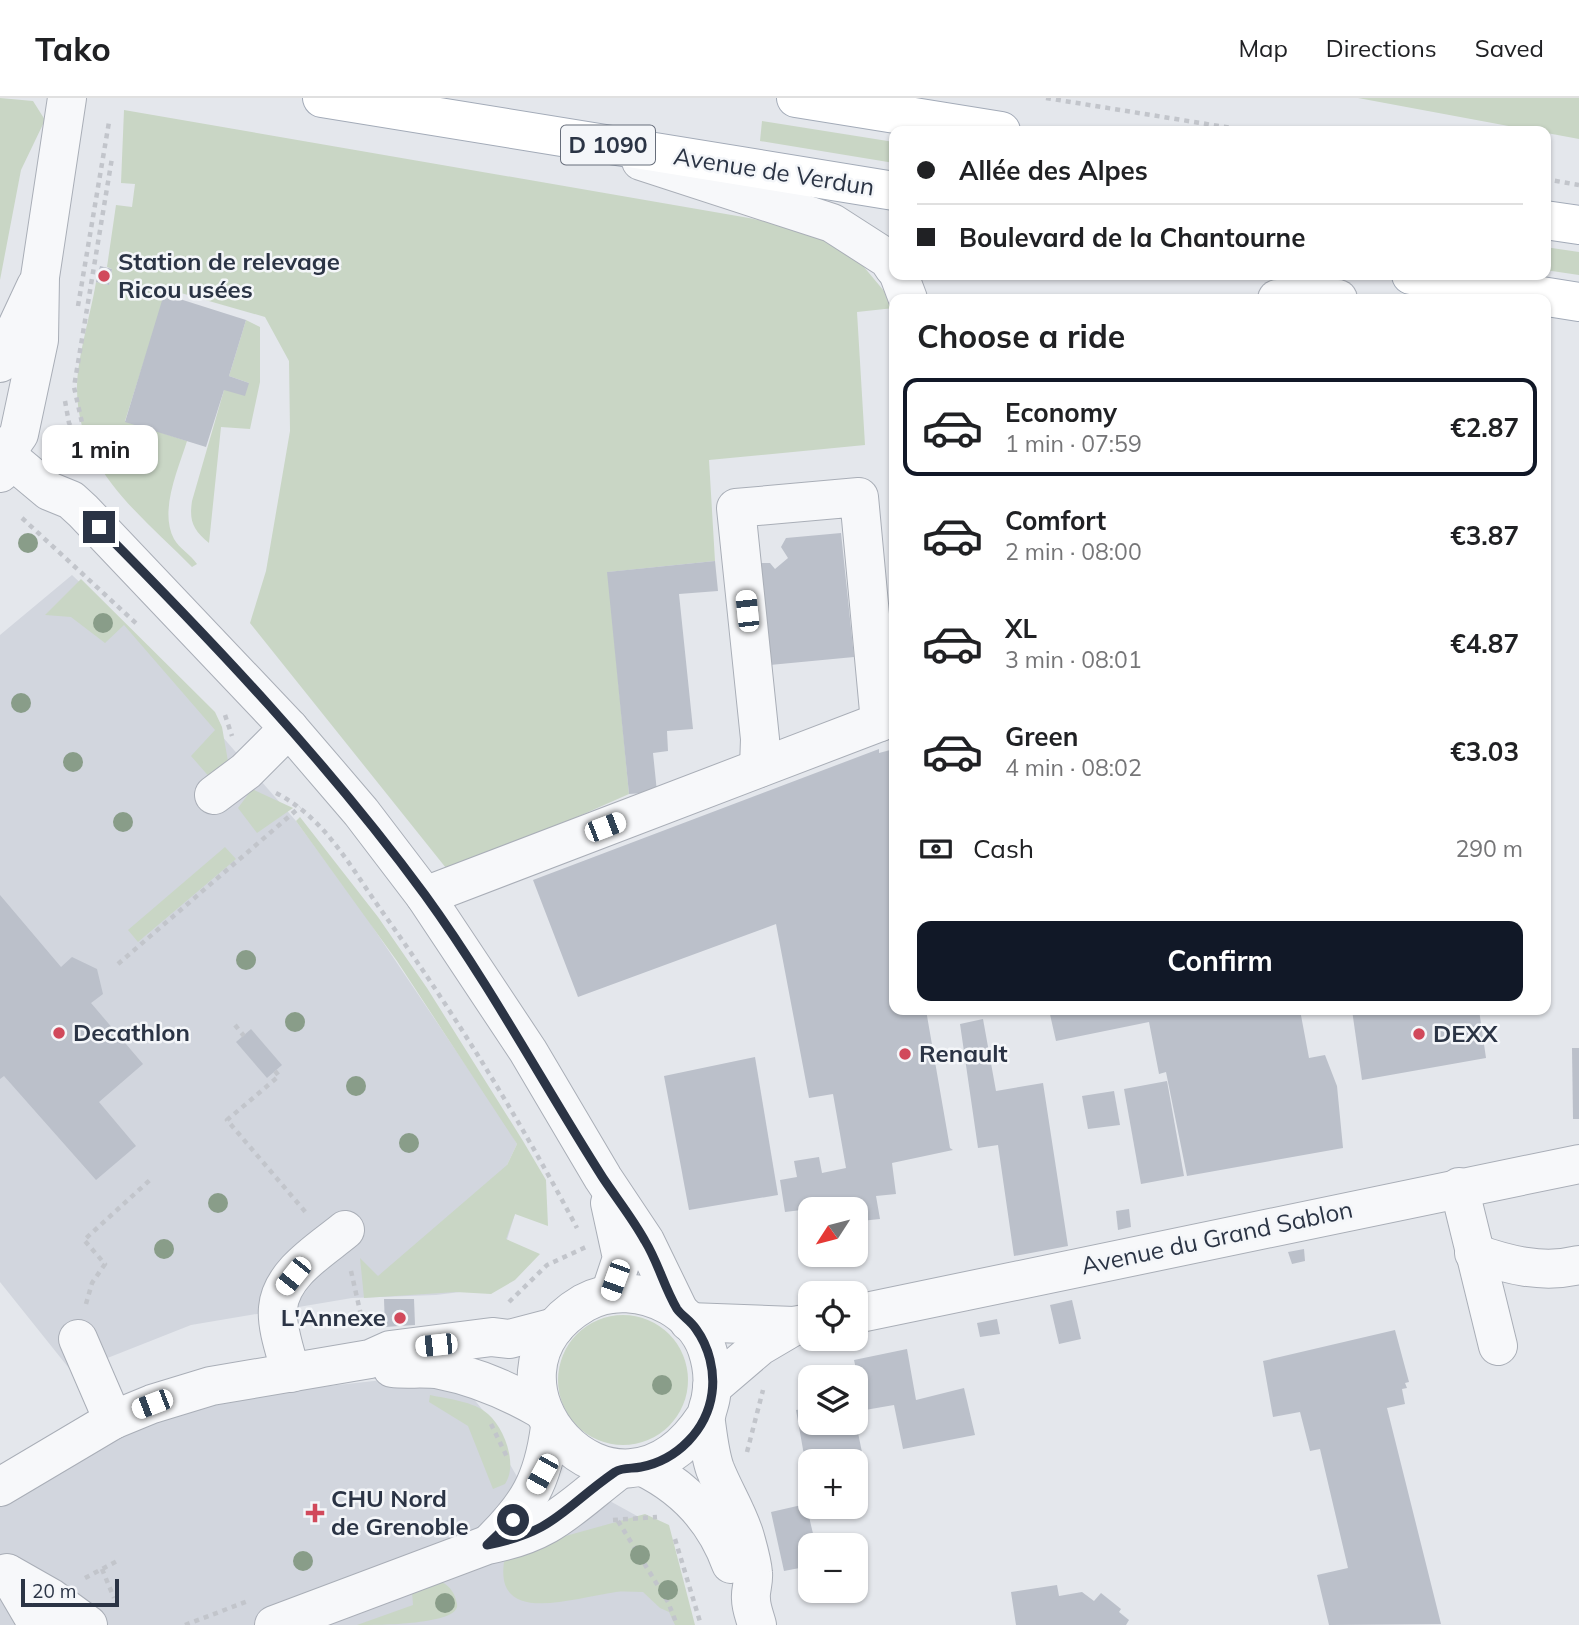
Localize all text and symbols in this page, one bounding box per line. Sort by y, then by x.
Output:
text: Tako [35,28,111,69]
text: Map [1238,33,1288,63]
text: Directions [1326,33,1437,63]
text: Saved [1475,33,1544,63]
road number: D 1090 [561,126,655,164]
street label: Avenue de Verdun [672,140,877,202]
text: Allée des Alpes [959,154,1148,187]
text: Boulevard de la Chantourne [959,221,1305,254]
place label: Station de relevage Ricou usées [118,246,340,304]
marker: Station de relevage Ricou usées [96,268,112,284]
text: Choose a ride [917,316,1125,356]
icon: car [921,396,984,459]
text: Economy [1005,396,1117,429]
text: €2.87 [1450,411,1519,444]
callout: 1 min [41,426,157,474]
text: 1 min · 07:59 [1005,429,1142,458]
text: 1 min [70,435,130,464]
icon: car [921,504,984,567]
text: Comfort [1005,504,1106,537]
route end [83,511,115,543]
text: €3.87 [1450,519,1519,552]
text: 2 min · 08:00 [1005,537,1142,566]
car [735,589,760,633]
icon: car [921,612,984,675]
text: XL [1005,612,1037,645]
text: €4.87 [1450,627,1519,660]
text: 3 min · 08:01 [1005,645,1142,674]
icon: car [921,720,984,783]
text: Green [1005,720,1078,753]
text: €3.03 [1450,735,1519,768]
text: 4 min · 08:02 [1005,753,1142,782]
car [582,810,629,844]
icon: cash [917,830,955,868]
text: Cash [973,832,1034,865]
text: 290 m [1455,834,1523,863]
button: Confirm [917,921,1523,1001]
place label: Decathlon [73,1017,190,1047]
place label: DEXX [1433,1018,1499,1048]
marker: Decathlon [51,1025,67,1041]
marker: DEXX [1411,1026,1427,1042]
place label: Renault [919,1038,1008,1068]
marker: Renault [897,1046,913,1062]
street label: Avenue du Grand Sablon [1078,1194,1355,1280]
north arrow [798,1197,868,1267]
map controls [798,1197,868,1603]
car [272,1253,315,1299]
car [598,1257,633,1303]
button: locate [798,1281,868,1351]
place label: L'Annexe [281,1302,386,1332]
marker: L'Annexe [392,1310,408,1326]
car [415,1332,458,1358]
button: layers [798,1365,868,1435]
car [129,1387,176,1421]
button: + [798,1449,868,1519]
car [523,1451,562,1497]
place label: CHU Nord de Grenoble [331,1483,469,1541]
marker: CHU Nord de Grenoble [305,1503,325,1523]
route start [497,1504,529,1536]
button: − [798,1533,868,1603]
scale bar [21,1576,119,1608]
text: 20 m [32,1579,76,1603]

